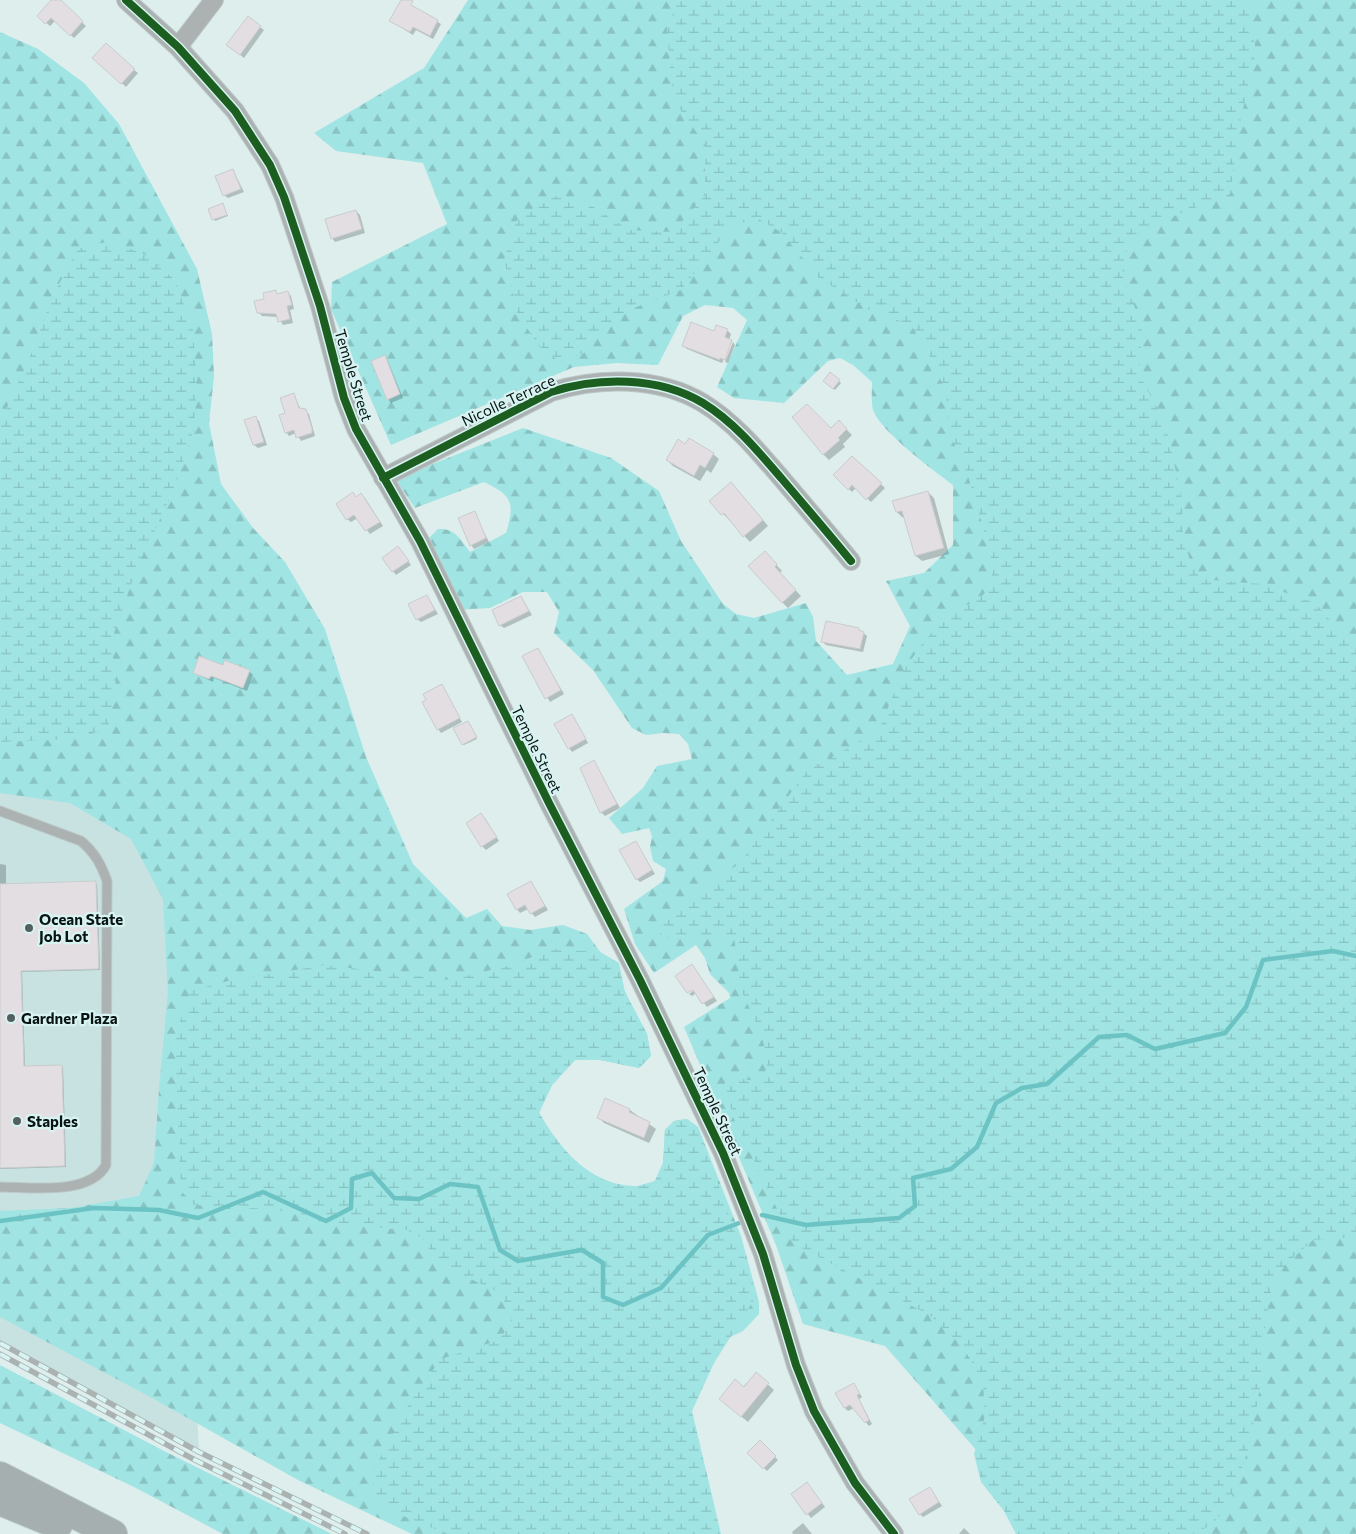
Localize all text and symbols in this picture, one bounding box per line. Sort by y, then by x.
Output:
street label: Temple Street [331,327,377,423]
street label: Nicolle Terrace [458,370,558,430]
street label: Temple Street [508,702,566,796]
place label: Ocean State Job Lot [39,910,123,945]
marker: Ocean State Job Lot [23,922,35,934]
place label: Gardner Plaza [21,1009,118,1027]
marker: Gardner Plaza [5,1012,17,1024]
street label: Temple Street [690,1064,746,1158]
place label: Staples [27,1112,78,1130]
marker: Staples [11,1115,23,1127]

